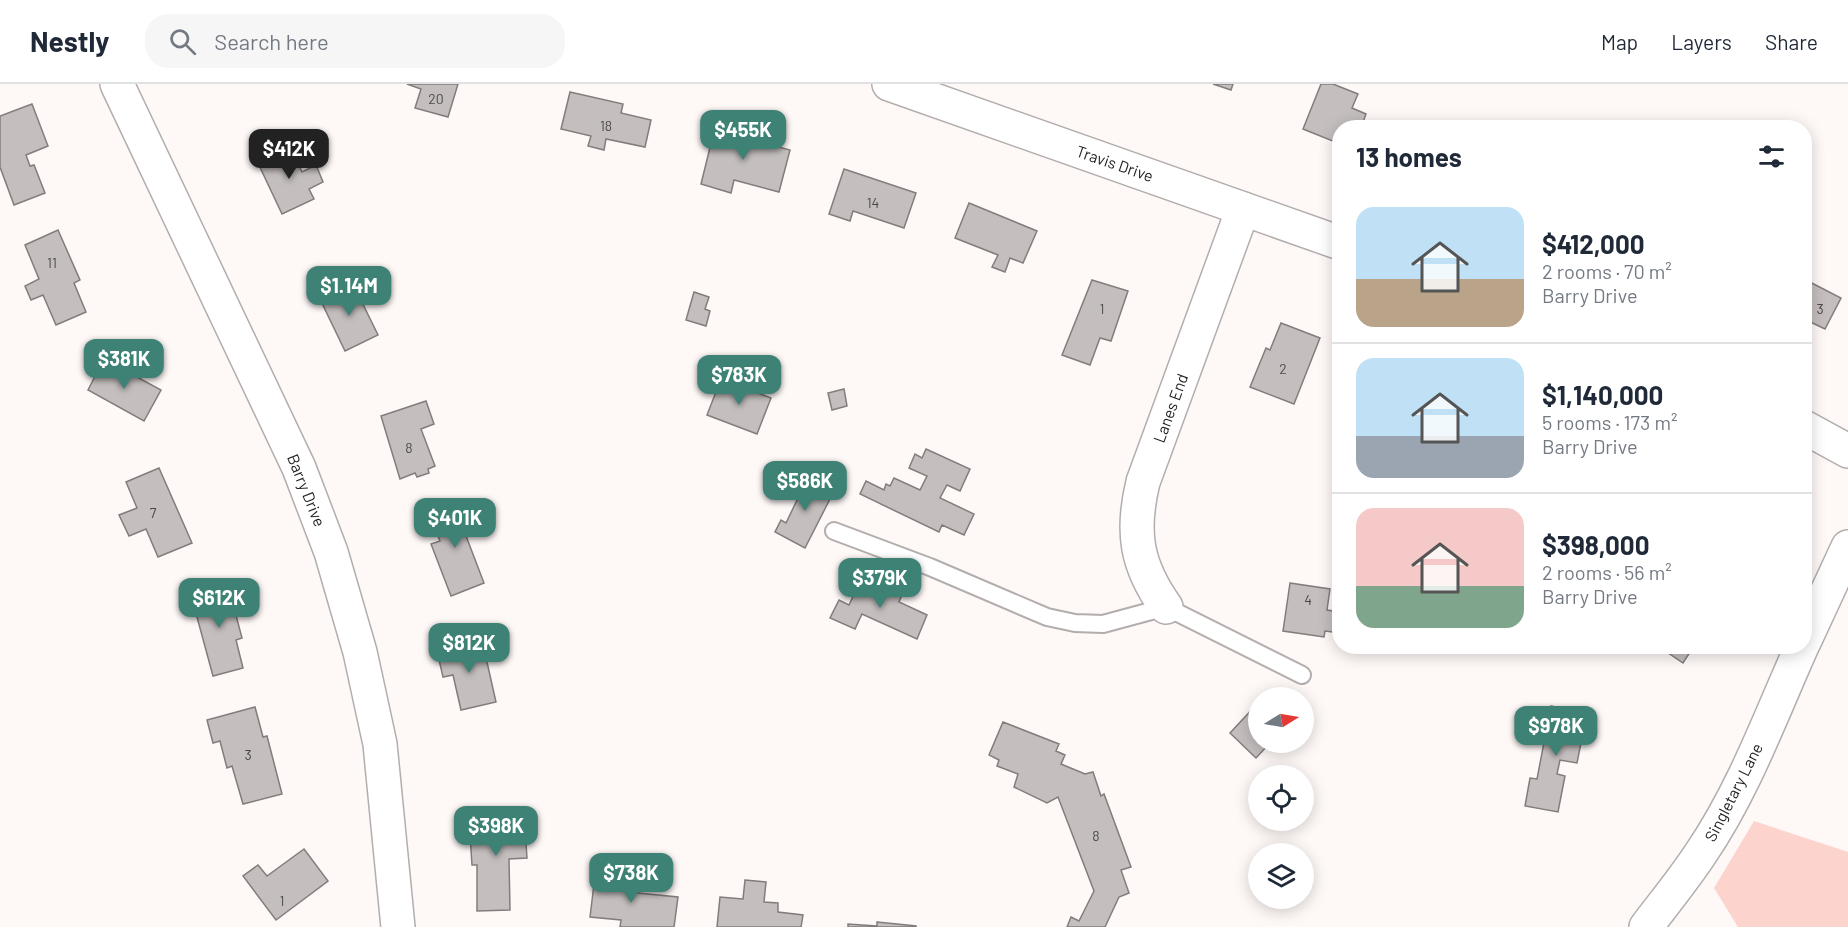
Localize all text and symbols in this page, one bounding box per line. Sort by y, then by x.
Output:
search box [145,14,565,68]
text: Nestly [30,24,109,58]
icon: search [166,25,199,58]
text: Search here [214,28,329,54]
text: Map [1601,29,1638,54]
text: Layers [1671,29,1732,54]
text: Share [1765,29,1818,54]
house number: 20 [428,90,444,107]
pin: $455K [701,110,785,161]
house number: 18 [600,117,612,134]
text: $455K [714,117,772,141]
pin: $412K [247,129,331,180]
text: $412K [263,136,315,160]
icon: filters [1755,140,1788,173]
street label: Travis Drive [1074,141,1156,185]
text: 13 homes [1356,141,1462,172]
house number: 14 [867,194,879,211]
text: $412,000 [1542,228,1645,259]
icon: home [1404,231,1476,303]
house number: 11 [47,254,57,271]
text: 2 rooms · 70 m² [1542,259,1672,283]
pin: $1.14M [300,266,398,317]
text: $1.14M [320,273,378,297]
text: Barry Drive [1542,283,1638,307]
house number: 1 [1100,300,1104,317]
house number: 3 [1816,300,1824,317]
pin: $381K [82,339,166,390]
text: $381K [98,346,150,370]
pin: $783K [697,355,781,406]
house number: 2 [1279,360,1287,377]
text: $783K [711,362,767,386]
street label: Lanes End [1149,371,1191,445]
text: $1,140,000 [1542,379,1663,410]
icon: home [1404,382,1476,454]
text: 5 rooms · 173 m² [1542,410,1677,434]
text: Barry Drive [1542,434,1638,458]
house number: 8 [405,439,413,456]
street label: Barry Drive [284,451,330,529]
pin: $586K [763,461,847,512]
text: $586K [777,468,833,492]
pin: $401K [413,498,497,549]
house number: 7 [150,504,157,521]
text: $401K [428,505,482,529]
text: $398,000 [1542,529,1649,560]
icon: home [1404,532,1476,604]
pin: $379K [838,558,922,609]
text: 2 rooms · 56 m² [1542,560,1672,584]
text: $379K [852,565,908,589]
pin: $612K [177,578,261,629]
text: Barry Drive [1542,584,1638,608]
text: $612K [193,585,245,609]
house number: 4 [1304,591,1312,608]
pin: $812K [427,623,511,674]
text: $812K [443,630,495,654]
north arrow [1248,687,1314,753]
map controls [1248,687,1314,909]
pin: $978K [1514,706,1598,757]
text: $978K [1528,713,1584,737]
street label: Singletary Lane [1700,740,1766,844]
house number: 3 [244,746,252,763]
button: locate [1248,765,1314,831]
pin: $398K [454,806,538,857]
text: $398K [468,813,524,837]
house number: 8 [1092,827,1100,844]
button: layers [1248,843,1314,909]
pin: $738K [589,853,673,904]
text: $738K [603,860,659,884]
house number: 1 [280,892,284,909]

